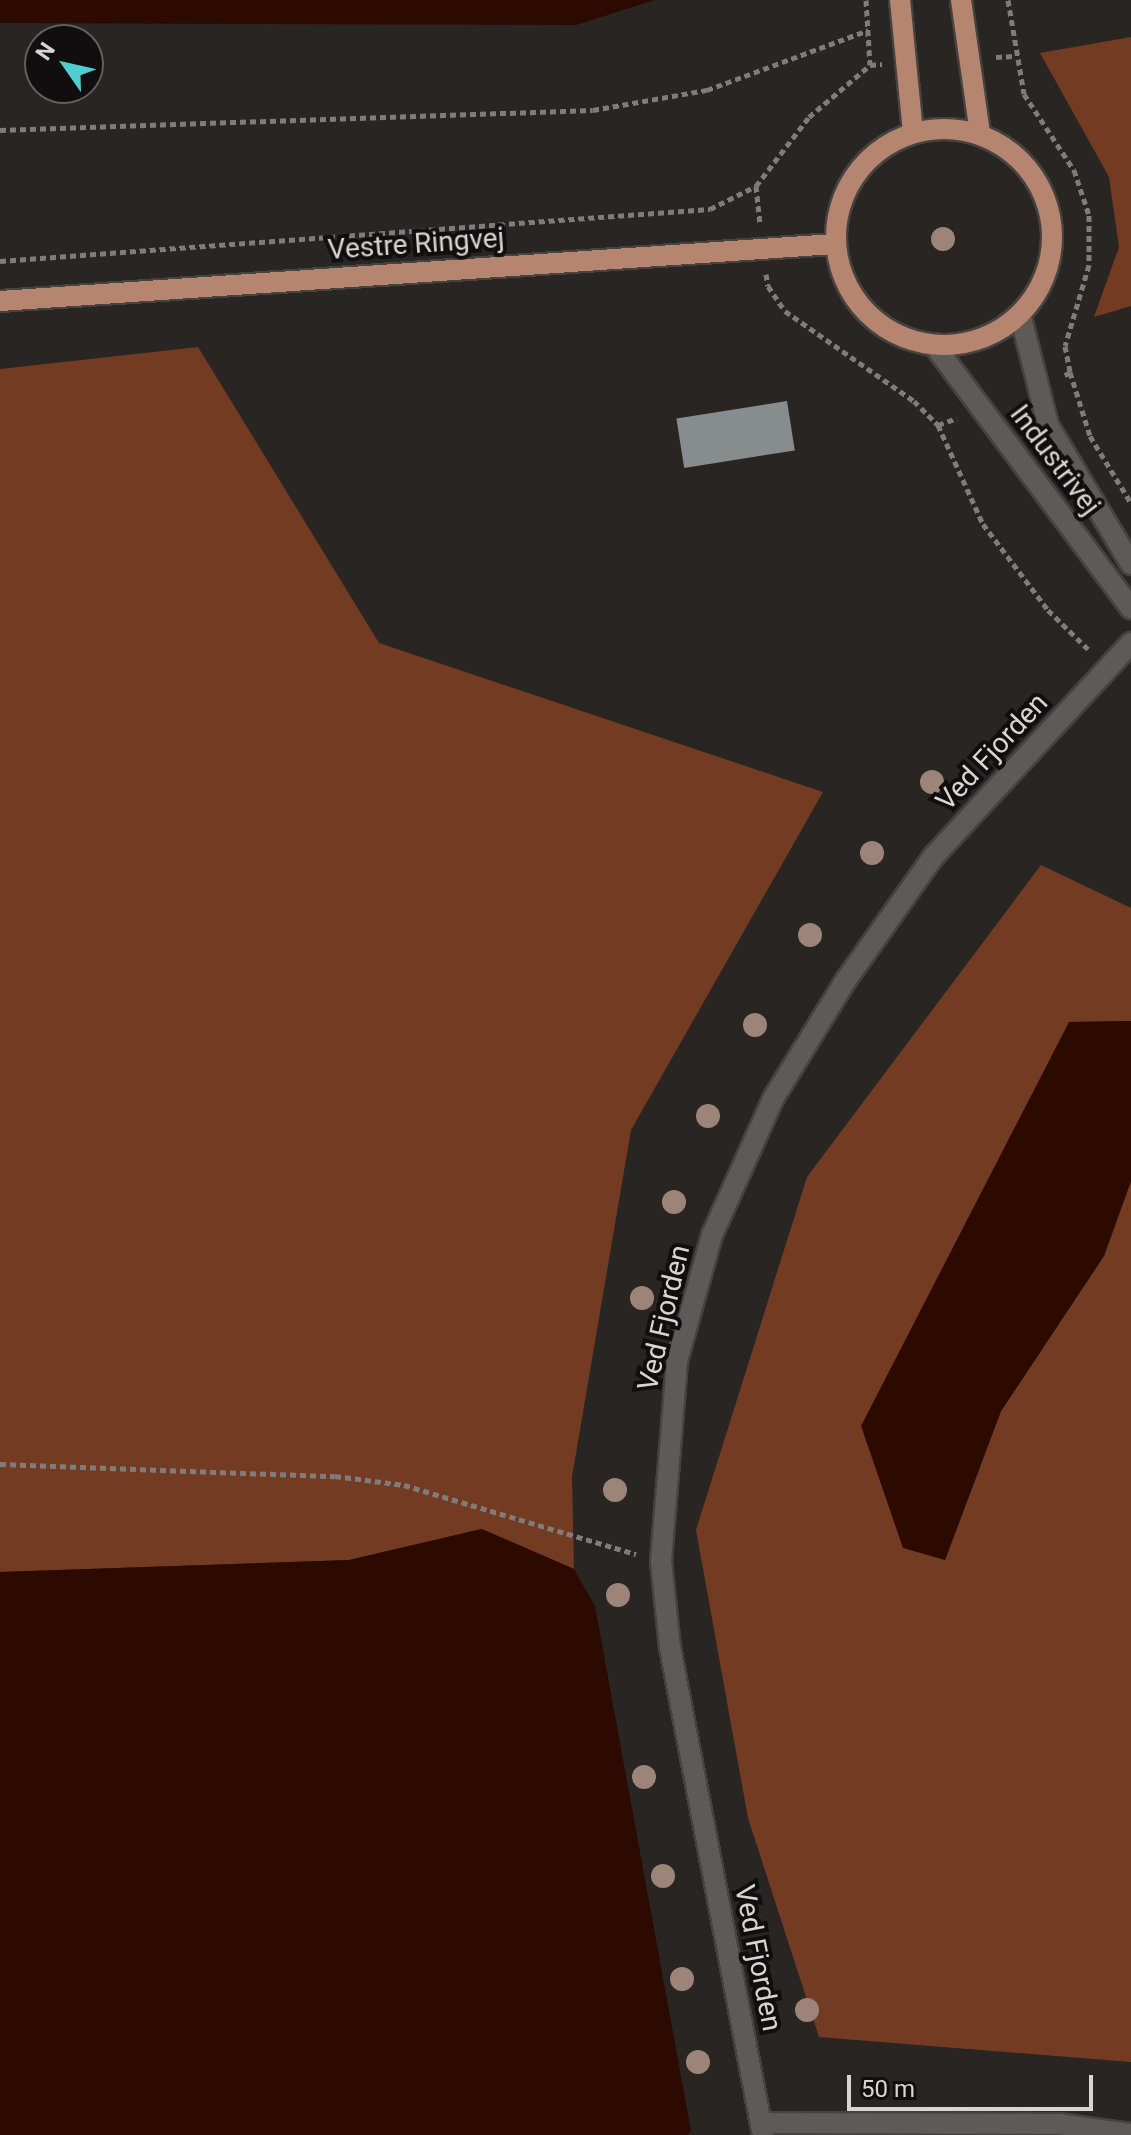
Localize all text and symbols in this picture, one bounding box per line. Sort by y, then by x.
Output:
north arrow [24,24,104,104]
text: N [31,38,60,65]
street label: Vestre Ringvej [327,221,505,267]
street label: Industrivej [1003,398,1107,522]
street label: Ved Fjorden [929,686,1055,818]
street label: Ved Fjorden [631,1242,697,1394]
street label: Ved Fjorden [727,1882,789,2034]
scale bar [851,2059,1097,2109]
text: 50 m [861,2075,915,2103]

